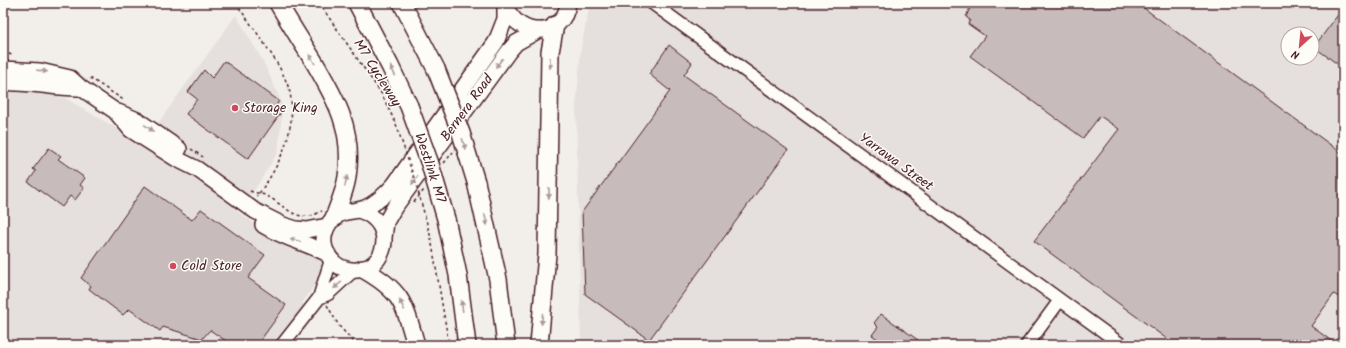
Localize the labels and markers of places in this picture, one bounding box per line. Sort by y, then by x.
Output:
place label: Storage King [243,97,318,119]
marker: Storage King [230,103,240,113]
place label: Cold Store [181,255,243,277]
marker: Cold Store [168,261,178,271]

